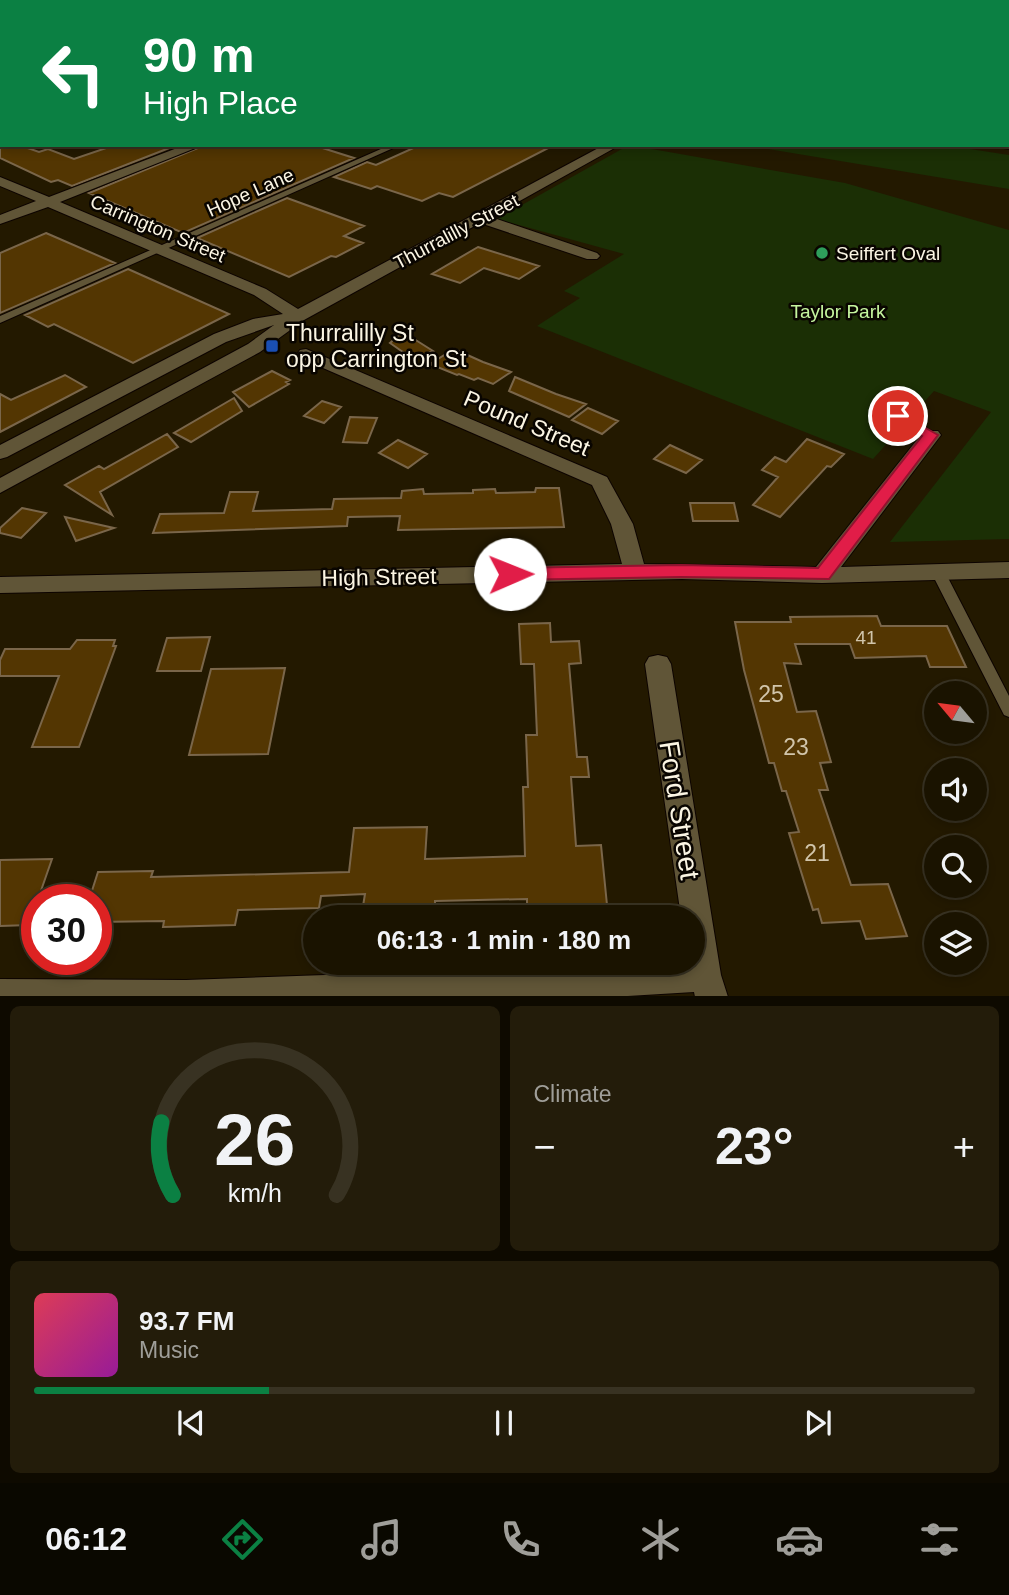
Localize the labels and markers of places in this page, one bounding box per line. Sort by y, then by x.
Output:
place label: Seiffert Oval [836,243,940,264]
marker: Seiffert Oval [814,245,830,261]
place label: Thurralilly St opp Carrington St [286,320,467,372]
marker: Thurralilly St opp Carrington St [264,338,280,354]
pin [868,386,928,446]

